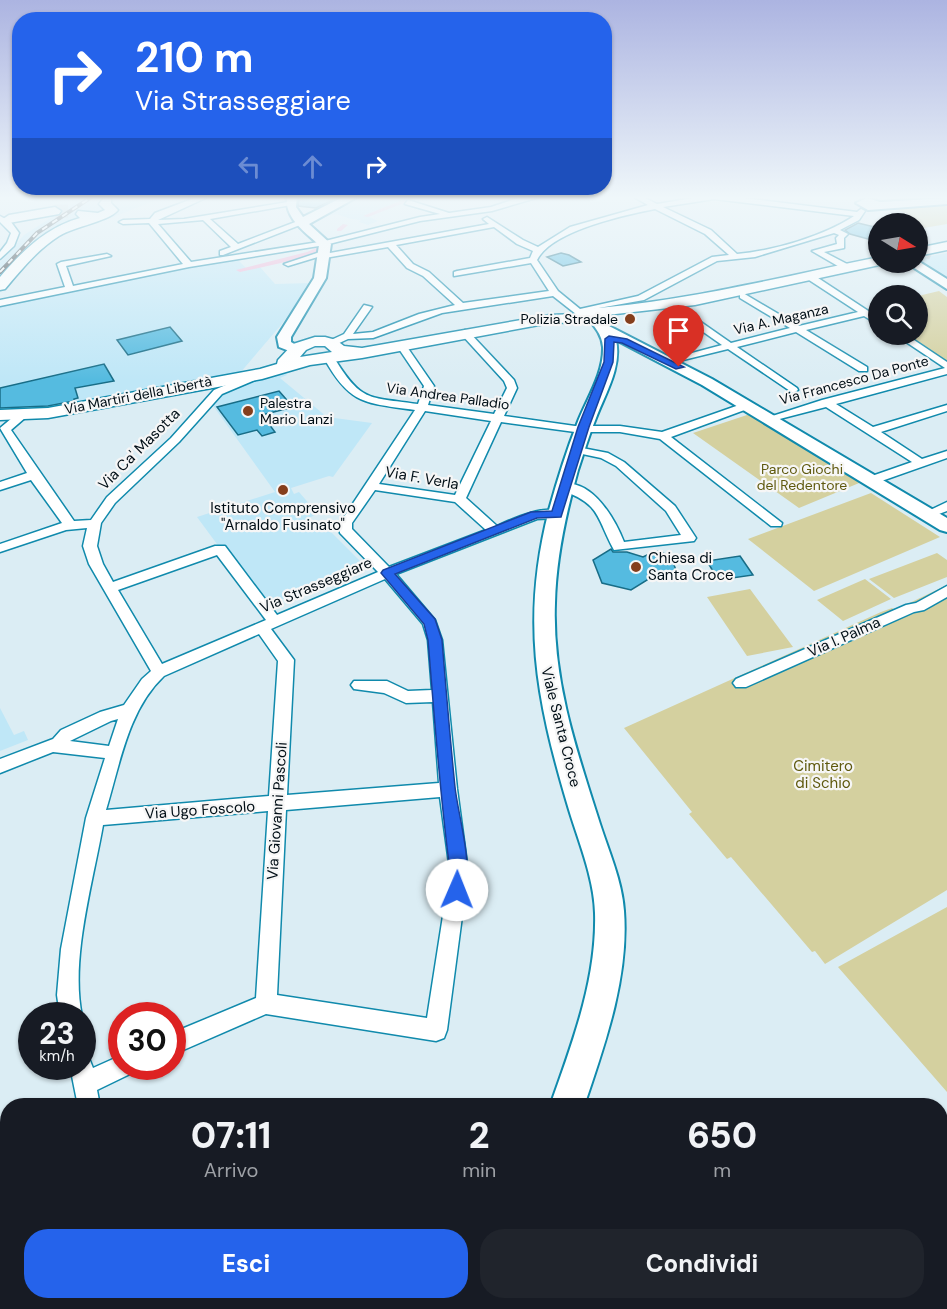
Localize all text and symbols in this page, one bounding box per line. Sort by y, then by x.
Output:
text: 210 m [135,30,253,85]
icon: right [36,36,114,114]
text: Via Strasseggiare [135,83,351,118]
icon: left [233,150,266,183]
icon: ahead [296,150,329,183]
icon: right [359,150,392,183]
north arrow [868,213,928,273]
map controls [868,213,928,345]
button: search [868,285,928,345]
street label: Via A. Maganza [732,299,830,339]
pin [653,305,704,367]
place label: Polizia Stradale [521,310,618,328]
marker: Polizia Stradale [623,312,637,326]
icon: arrive [662,314,695,347]
street label: Via Francesco Da Ponte [777,351,931,409]
street label: Via Martiri della Libertà [63,372,213,418]
street label: Via Andrea Palladio [385,378,511,414]
place label: Palestra Mario Lanzi [260,394,333,428]
street label: Via Ca' Masotta [94,404,184,494]
marker: Palestra Mario Lanzi [241,404,255,418]
park label: Parco Giochi del Redentore [757,460,847,494]
street label: Via F. Verla [384,462,460,494]
marker: Istituto Comprensivo "Arnaldo Fusinato" [276,483,290,497]
place label: Istituto Comprensivo "Arnaldo Fusinato" [210,498,356,535]
place label: Chiesa di Santa Croce [648,548,734,585]
street label: Via Strasseggiare [257,552,375,618]
marker: Chiesa di Santa Croce [629,560,643,574]
street label: Via I. Palma [804,612,884,662]
street label: Viale Santa Croce [536,665,586,789]
street label: Via Giovanni Pascoli [262,741,292,881]
park label: Cimitero di Schio [793,756,853,793]
street label: Via Ugo Foscolo [144,796,256,824]
position arrow [425,858,489,922]
speed limit sign: 30 [108,1002,186,1080]
text: 23 [39,1014,75,1053]
text: km/h [39,1046,75,1066]
text: 07:11 [191,1112,271,1159]
text: 2 [469,1112,490,1159]
text: 650 [687,1112,757,1159]
text: Arrivo [204,1157,258,1183]
text: min [462,1157,496,1183]
text: m [713,1157,731,1183]
button: Esci [24,1229,468,1298]
button: Condividi [480,1229,924,1298]

